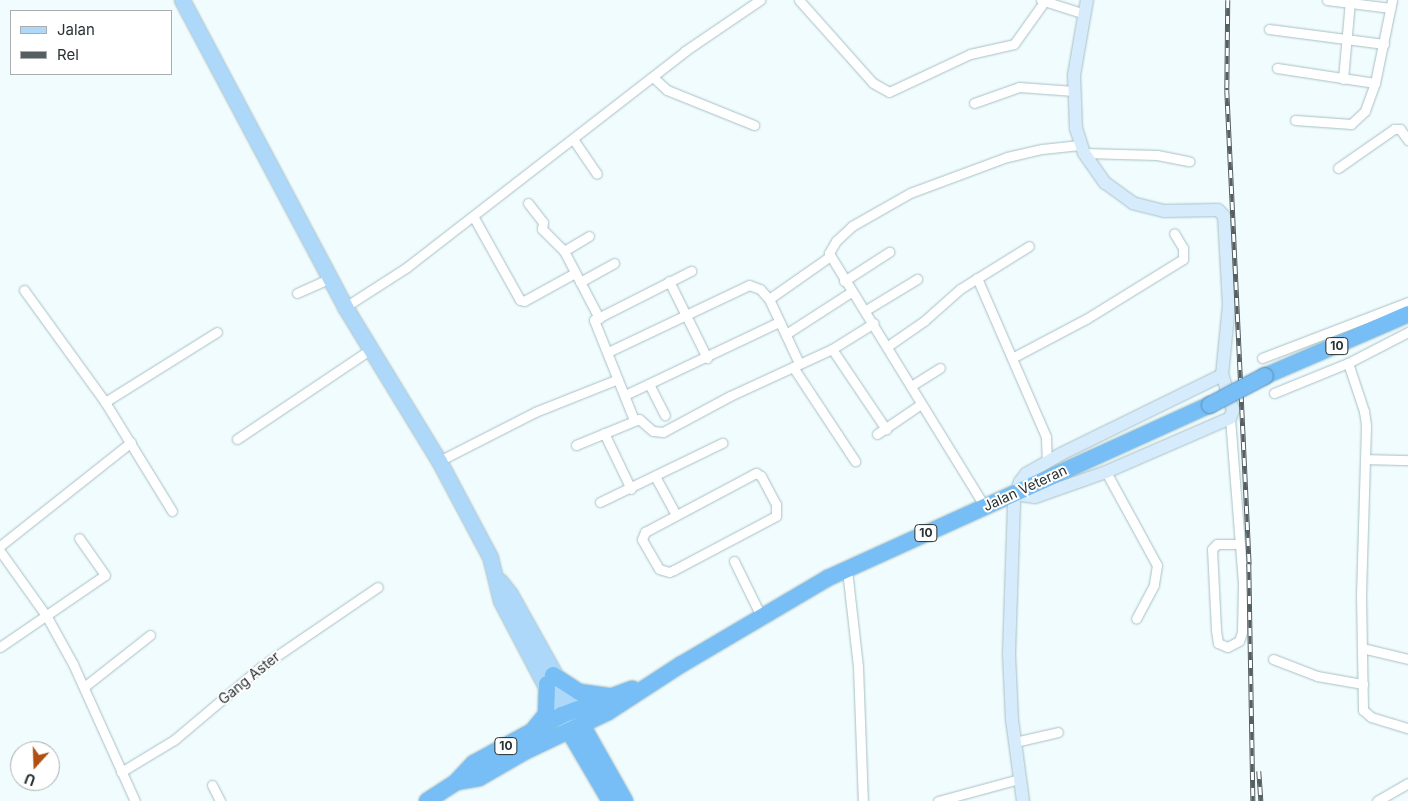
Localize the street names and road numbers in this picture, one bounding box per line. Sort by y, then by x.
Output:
road number: 10 [1324,336,1350,356]
street label: Jalan Veteran [980,461,1070,515]
road number: 10 [914,524,938,542]
street label: Gang Aster [215,648,283,708]
road number: 10 [494,736,518,756]

